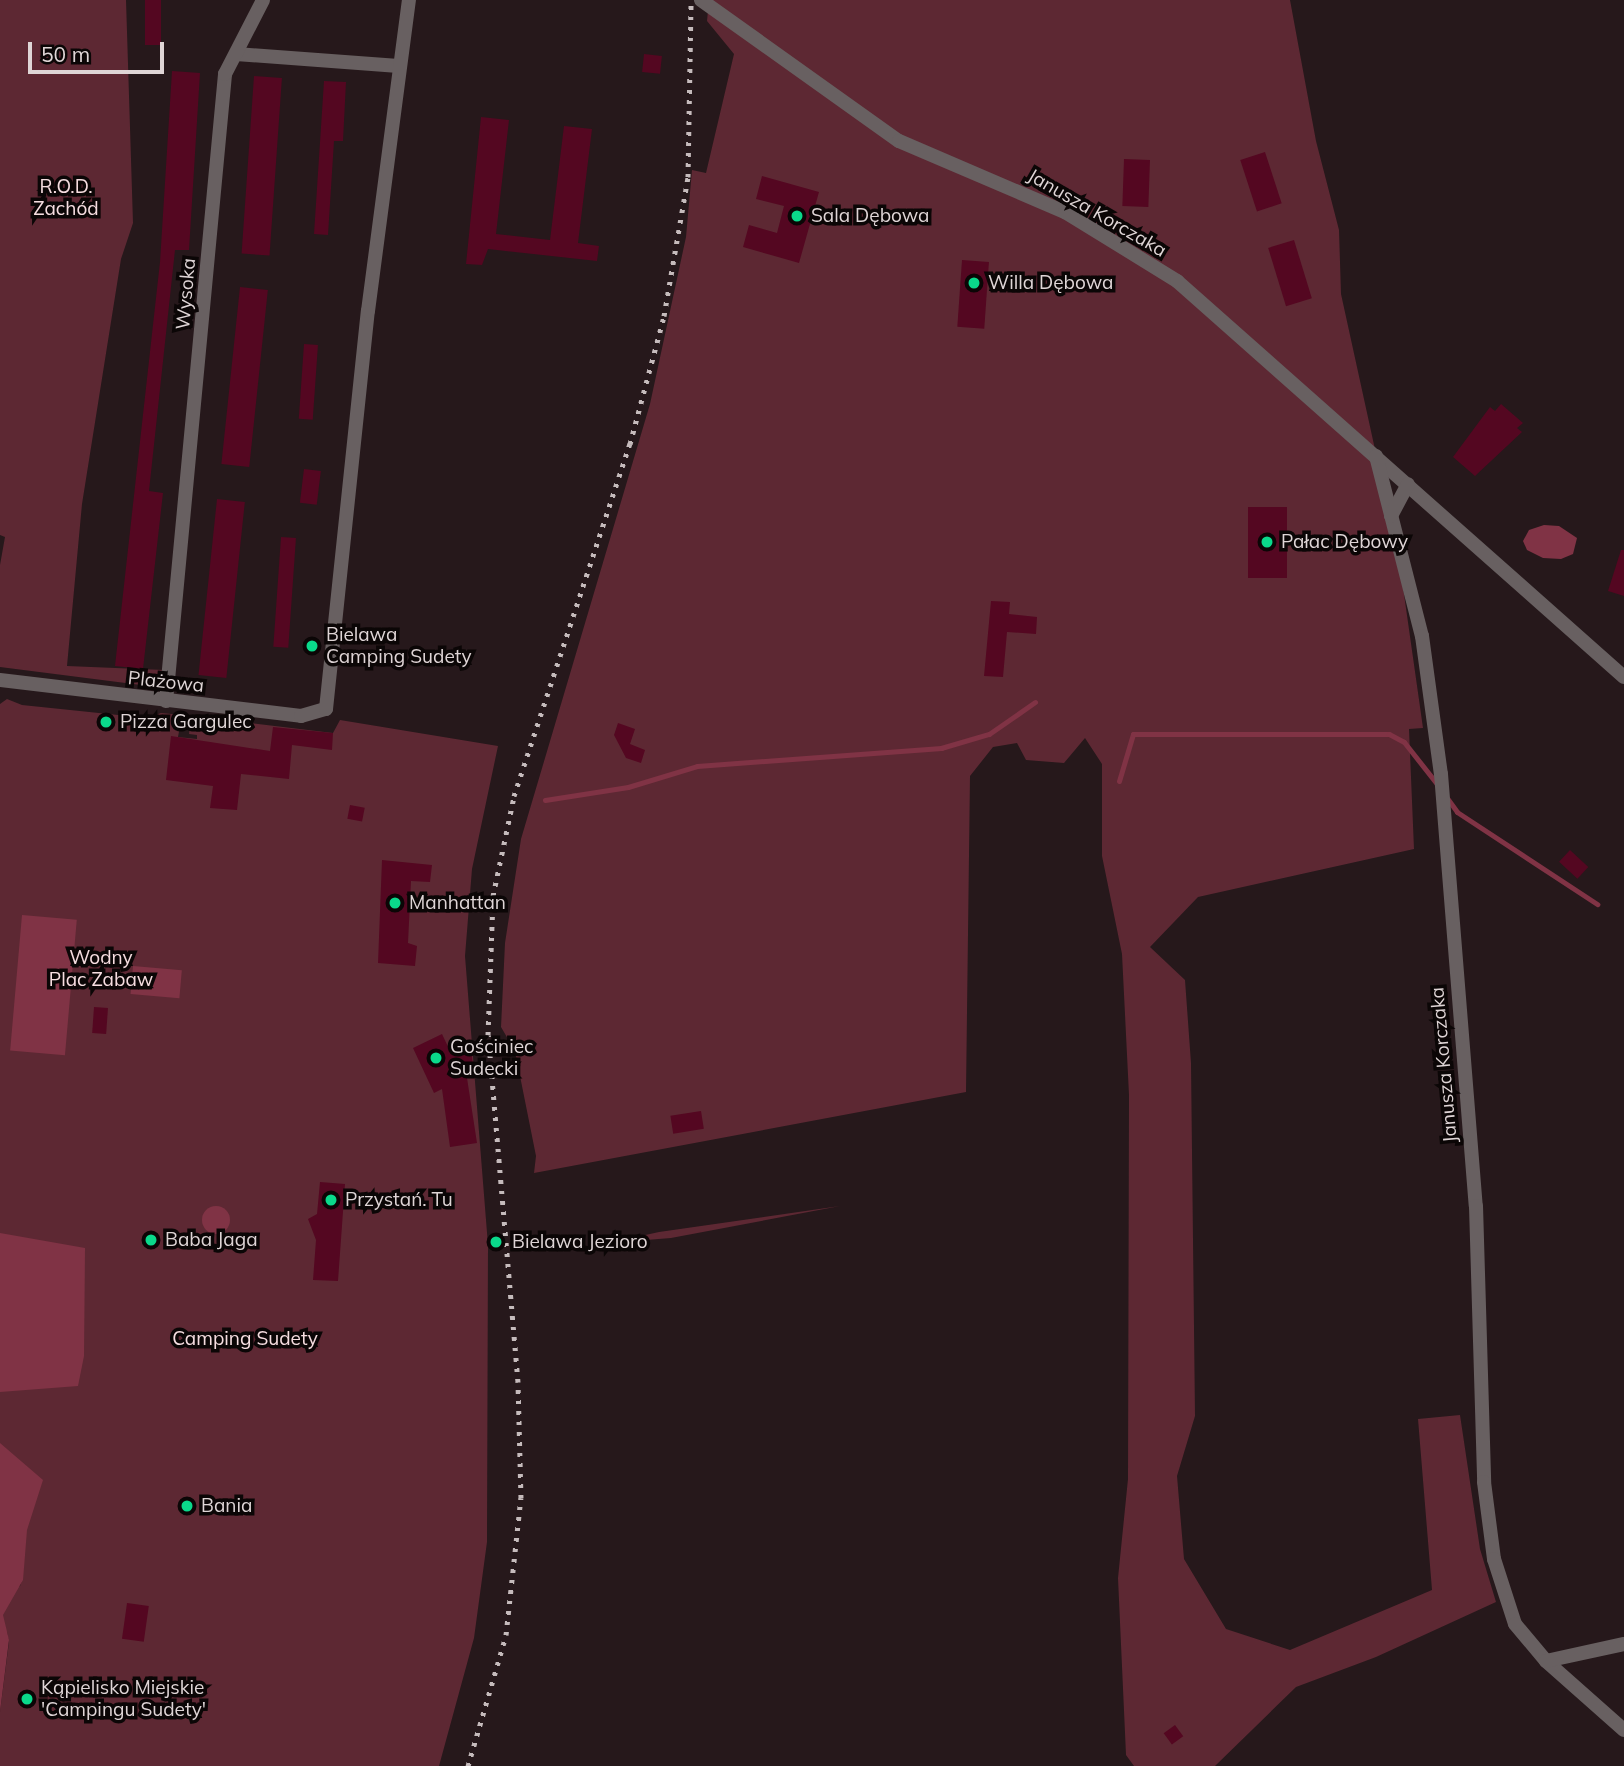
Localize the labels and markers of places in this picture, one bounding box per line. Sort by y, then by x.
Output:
place label: Sala Dębowa [811,205,929,227]
marker: Sala Dębowa [789,208,805,224]
place label: Willa Dębowa [988,272,1113,294]
marker: Willa Dębowa [966,275,982,291]
place label: Pałac Dębowy [1281,531,1408,553]
marker: Pałac Dębowy [1259,534,1275,550]
place label: Bielawa Camping Sudety [326,624,472,668]
marker: Bielawa Camping Sudety [304,638,320,654]
place label: Pizza Gargulec [120,711,252,733]
marker: Pizza Gargulec [98,714,114,730]
place label: Manhattan [409,892,506,914]
marker: Manhattan [387,895,403,911]
place label: Gościniec Sudecki [450,1036,533,1080]
marker: Gościniec Sudecki [428,1050,444,1066]
place label: Przystań. Tu [345,1189,453,1211]
marker: Przystań. Tu [323,1192,339,1208]
place label: Baba Jaga [165,1229,258,1251]
place label: Bielawa Jezioro [512,1231,648,1253]
marker: Baba Jaga [143,1232,159,1248]
marker: Bielawa Jezioro [486,1232,506,1252]
place label: Bania [201,1495,252,1517]
marker: Bania [179,1498,195,1514]
place label: Kąpielisko Miejskie 'Campingu Sudety' [41,1677,206,1721]
marker: Kąpielisko Miejskie 'Campingu Sudety' [19,1691,35,1707]

